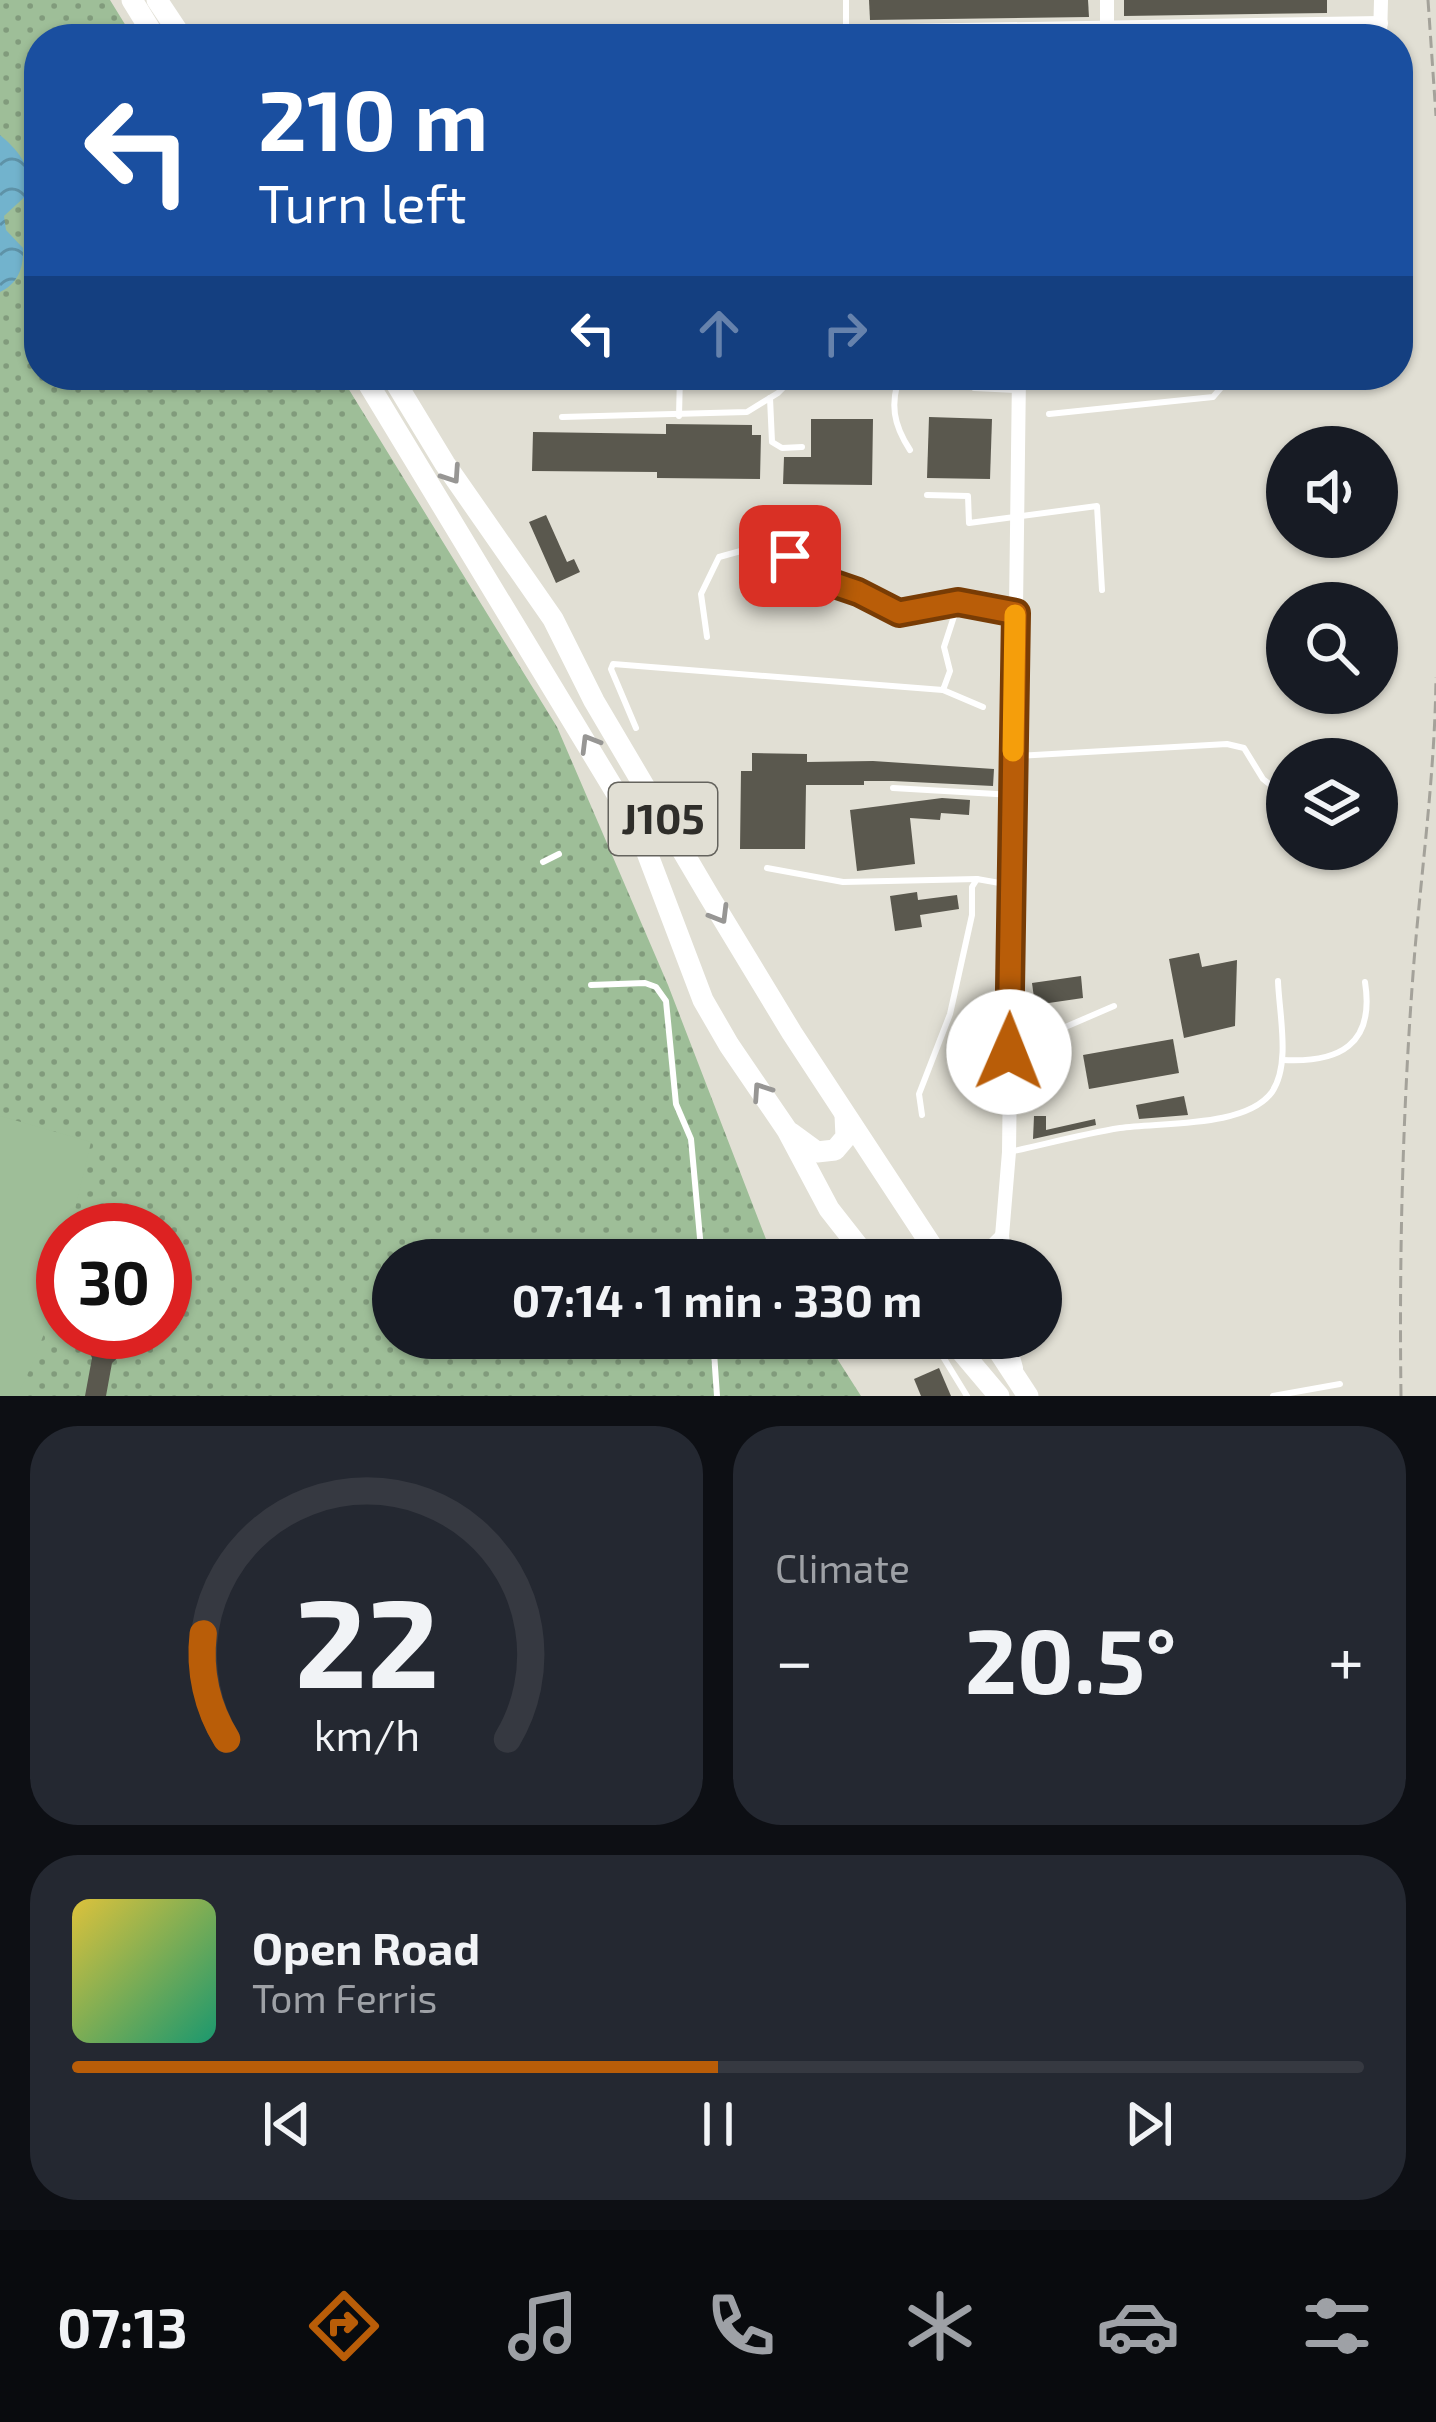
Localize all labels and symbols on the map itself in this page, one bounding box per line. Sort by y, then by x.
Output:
one-way arrow [438,461,460,483]
pin [739,505,841,607]
one-way arrow [581,734,603,756]
road number: J105 [609,783,717,855]
one-way arrow [706,902,728,924]
position arrow [946,989,1072,1115]
one-way arrow [753,1083,775,1105]
speed limit sign: 30 [36,1203,192,1359]

